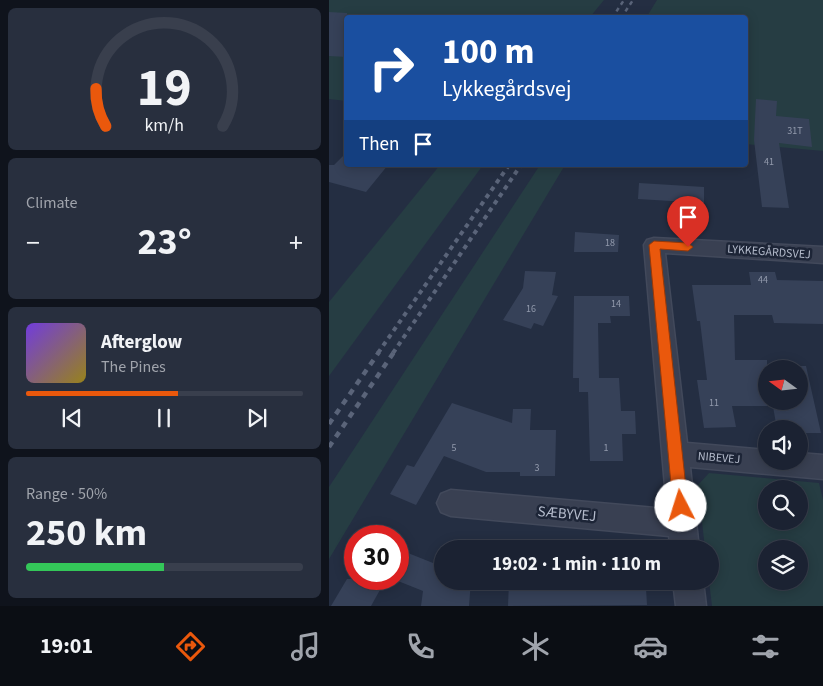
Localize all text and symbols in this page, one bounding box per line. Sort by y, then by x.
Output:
text: 100 m [442,27,534,77]
icon: right [359,35,424,100]
text: 19 [137,52,192,126]
text: Lykkegårdsvej [442,73,571,105]
text: km/h [145,113,184,138]
house number: 31T [787,124,803,138]
icon: arrive [409,130,437,158]
text: Then [359,131,399,158]
house number: 41 [764,155,774,169]
text: Climate [26,192,77,214]
pin [667,196,709,247]
icon: arrive [674,203,702,231]
text: 23° [138,215,192,269]
text: − [26,223,40,263]
text: + [289,223,303,263]
house number: 18 [605,236,615,250]
street label: LYKKEGÅRDSVEJ [727,241,811,263]
house number: 44 [758,273,768,287]
house number: 14 [611,297,621,311]
house number: 16 [526,302,536,316]
text: Afterglow [101,329,182,356]
text: The Pines [101,356,166,378]
north arrow [758,360,808,410]
map controls [758,360,808,590]
house number: 11 [709,396,719,410]
icon: previous [58,404,86,432]
icon: pause [150,404,178,432]
icon: next [243,404,271,432]
button: sound [758,420,808,470]
house number: 5 [452,441,457,455]
house number: 1 [604,441,609,455]
street label: NIBEVEJ [697,448,741,468]
house number: 3 [535,461,540,475]
position arrow [654,479,706,531]
button: search [758,480,808,530]
text: Range · 50% [26,483,107,505]
street label: SÆBYVEJ [537,501,597,527]
text: 250 km [26,506,147,560]
speed limit sign: 30 [344,525,409,590]
button: layers [758,540,808,590]
text: 19:02 · 1 min · 110 m [492,551,661,578]
icon: directions [173,629,208,664]
icon: music [288,629,323,664]
icon: phone [403,629,438,664]
icon: climate [518,629,553,664]
icon: car [633,629,668,664]
icon: filters [748,629,783,664]
text: 19:01 [40,630,93,662]

